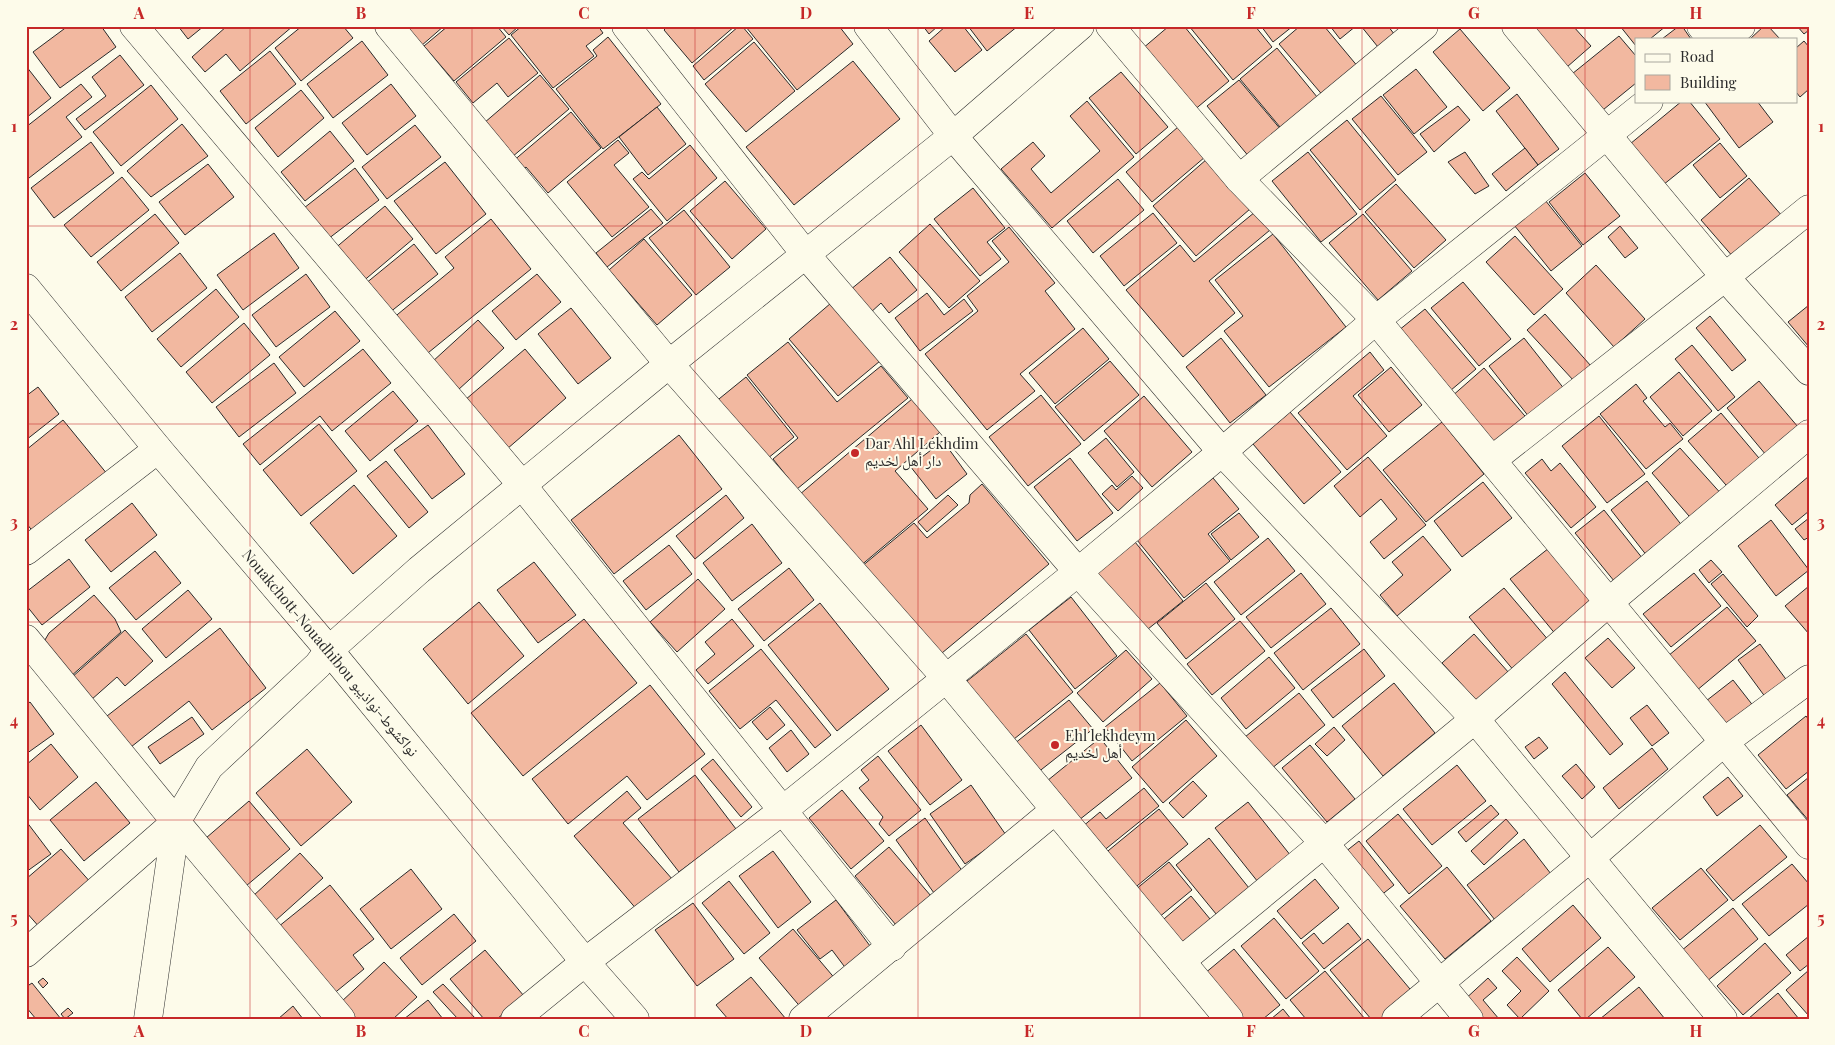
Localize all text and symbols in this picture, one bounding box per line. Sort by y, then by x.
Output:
text: A [133,2,145,23]
text: B [356,2,367,23]
text: C [578,2,590,23]
text: D [800,2,812,23]
text: E [1024,2,1034,23]
text: F [1246,2,1256,23]
text: G [1468,2,1480,23]
text: H [1690,2,1703,23]
legend [1635,38,1798,102]
text: Road [1680,46,1714,66]
text: Building [1680,72,1737,92]
text: 1 [11,115,17,136]
text: 1 [1818,115,1824,136]
text: 2 [10,313,18,334]
text: 2 [1817,313,1825,334]
place label: Dar Ahl Lekhdim دار أهل لخديم [865,433,979,471]
marker: Dar Ahl Lekhdim دار أهل لخديم [849,447,861,459]
text: 3 [10,511,18,532]
text: 3 [1817,511,1825,532]
street label: Nouakchott-Nouadhibou نواكشوط-نواذيبو [238,545,423,760]
text: 4 [10,709,18,730]
text: 4 [1817,709,1825,730]
place label: Ehl lekhdeym أهل لخديم [1065,725,1157,763]
marker: Ehl lekhdeym أهل لخديم [1049,739,1061,751]
text: 5 [10,907,18,928]
text: 5 [1817,907,1825,928]
text: A [133,1020,145,1041]
text: B [356,1020,367,1041]
text: C [578,1020,590,1041]
text: D [800,1020,812,1041]
text: E [1024,1020,1034,1041]
text: F [1246,1020,1256,1041]
text: G [1468,1020,1480,1041]
text: H [1690,1020,1703,1041]

